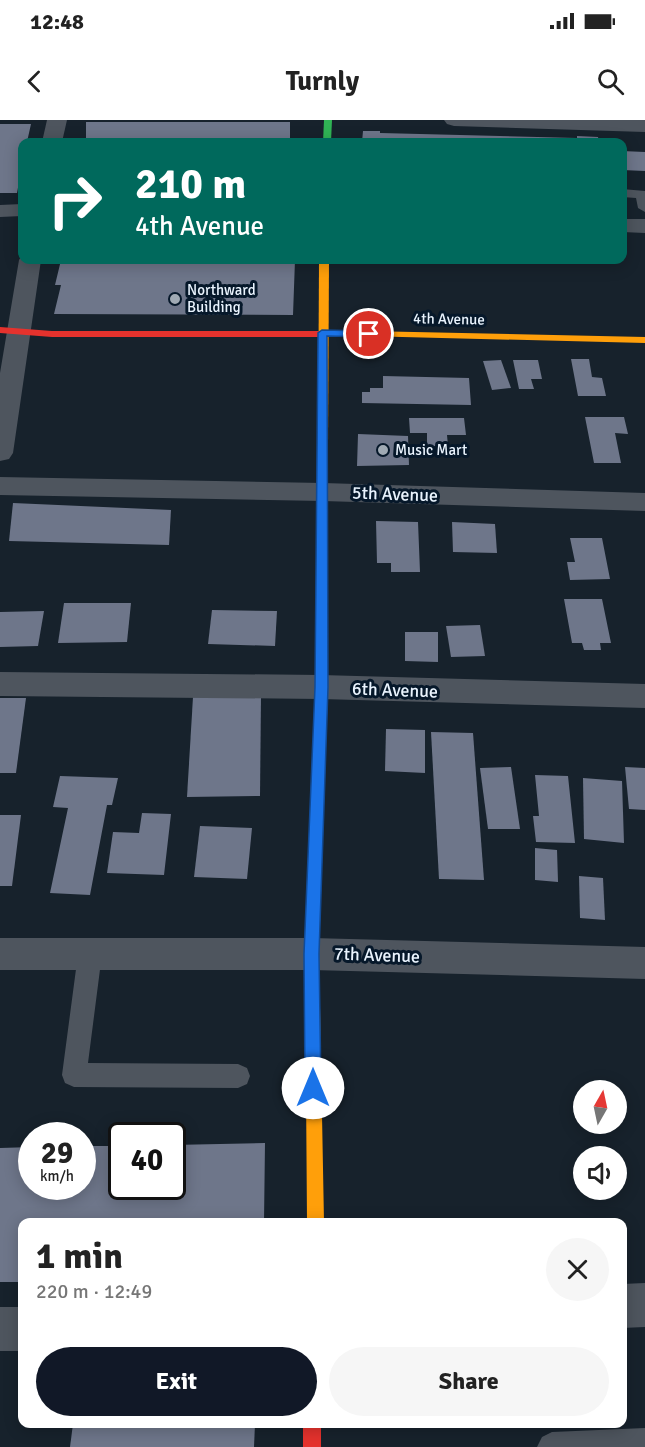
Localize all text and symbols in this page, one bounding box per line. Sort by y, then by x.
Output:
text: 12:48 [30,8,84,35]
icon: back [18,65,51,98]
text: Turnly [286,65,359,98]
icon: search [594,65,627,98]
text: 210 m [135,159,246,210]
icon: right [36,162,114,240]
text: 4th Avenue [135,210,264,243]
place label: Northward Building [187,281,256,316]
marker: Northward Building [168,292,182,306]
pin [343,308,394,359]
street label: 4th Avenue [413,309,485,329]
icon: arrive [352,317,385,350]
place label: Music Mart [395,441,467,459]
marker: Music Mart [376,443,390,457]
street label: 5th Avenue [352,482,438,506]
street label: 6th Avenue [352,678,438,702]
street label: 7th Avenue [334,943,420,967]
position arrow [281,1056,345,1120]
north arrow [573,1080,627,1134]
map controls [573,1080,627,1200]
speed limit sign: 40 [108,1122,186,1200]
text: 29 [41,1135,73,1172]
button: sound [573,1146,627,1200]
text: km/h [40,1167,74,1185]
text: 1 min [36,1234,123,1279]
button: close [546,1238,609,1301]
text: 220 m · 12:49 [36,1279,152,1304]
button: Exit [36,1347,317,1416]
button: Share [329,1347,609,1416]

